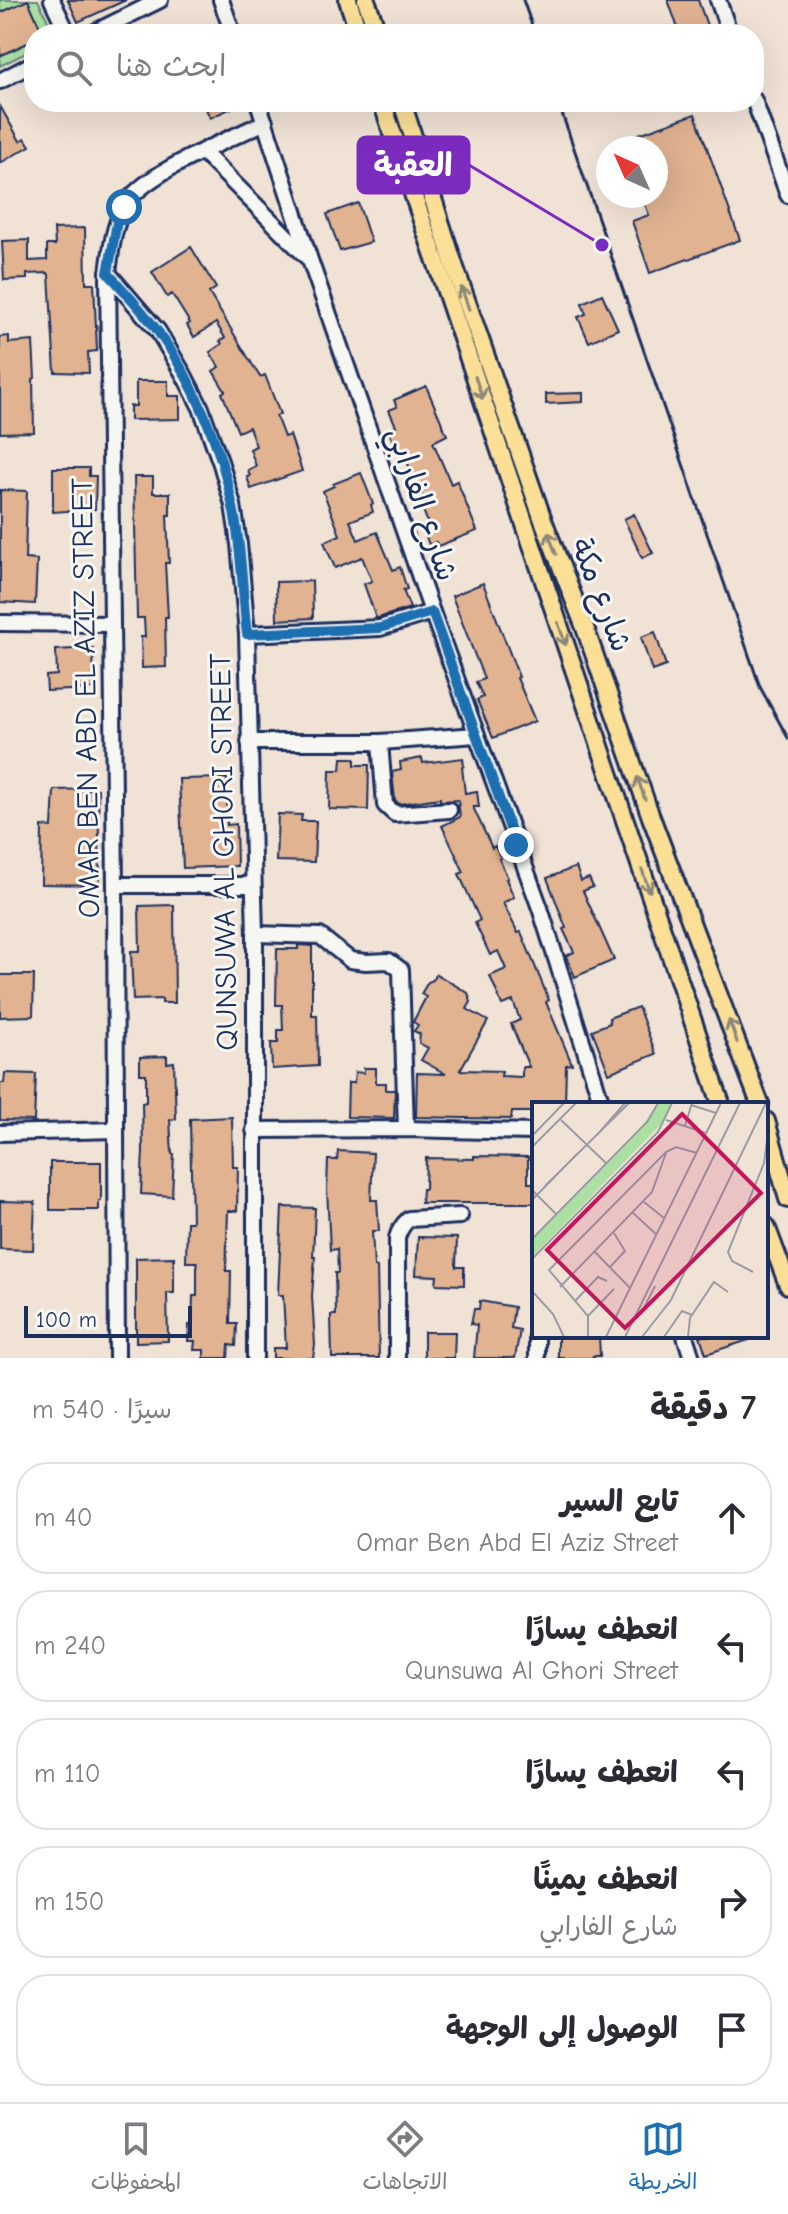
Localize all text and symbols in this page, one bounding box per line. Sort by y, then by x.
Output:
search box [24,24,764,112]
icon: search [52,46,96,90]
text: ابحث هنا [116,49,226,84]
north arrow [596,136,668,208]
callout: العقبة [358,137,469,193]
text: العقبة [374,147,452,185]
route start [106,189,142,225]
one-way arrow [457,286,472,311]
one-way arrow [473,375,488,400]
street label: شارع الفارابي [372,423,465,588]
street label: OMAR BEN ABD EL AZIZ STREET [65,477,107,918]
one-way arrow [544,532,558,556]
street label: شارع مكة [561,533,639,658]
one-way arrow [556,622,571,647]
street label: QUNSUWA AL GHORI STREET [203,653,245,1051]
one-way arrow [633,775,648,800]
route end [498,827,534,863]
one-way arrow [639,868,654,893]
one-way arrow [725,1019,739,1044]
inset map [532,1102,768,1338]
scale bar [24,1302,192,1338]
text: 100 m [36,1307,97,1333]
text: 7 دقيقة [650,1388,756,1428]
text: سيرًا · 540 m [32,1395,172,1425]
text: تابع السير [560,1484,678,1519]
icon: ahead [710,1496,754,1540]
text: 40 m [34,1503,93,1533]
text: Omar Ben Abd El Aziz Street [356,1528,678,1558]
text: انعطف يسارًا [526,1612,678,1647]
icon: left [710,1624,754,1668]
text: 240 m [34,1631,106,1661]
text: Qunsuwa Al Ghori Street [405,1656,678,1686]
icon: left [710,1752,754,1796]
text: انعطف يسارًا [526,1755,678,1790]
text: 110 m [34,1759,101,1789]
text: انعطف يمينًا [533,1862,678,1897]
icon: right [710,1880,754,1924]
text: 150 m [34,1887,104,1917]
text: شارع الفارابي [539,1912,678,1942]
icon: arrive [710,2008,754,2052]
text: الوصول إلى الوجهة [446,2011,678,2046]
tab: المحفوظات [91,2117,181,2201]
tab: الاتجاهات [363,2117,447,2201]
tab: الخريطة [629,2117,697,2201]

